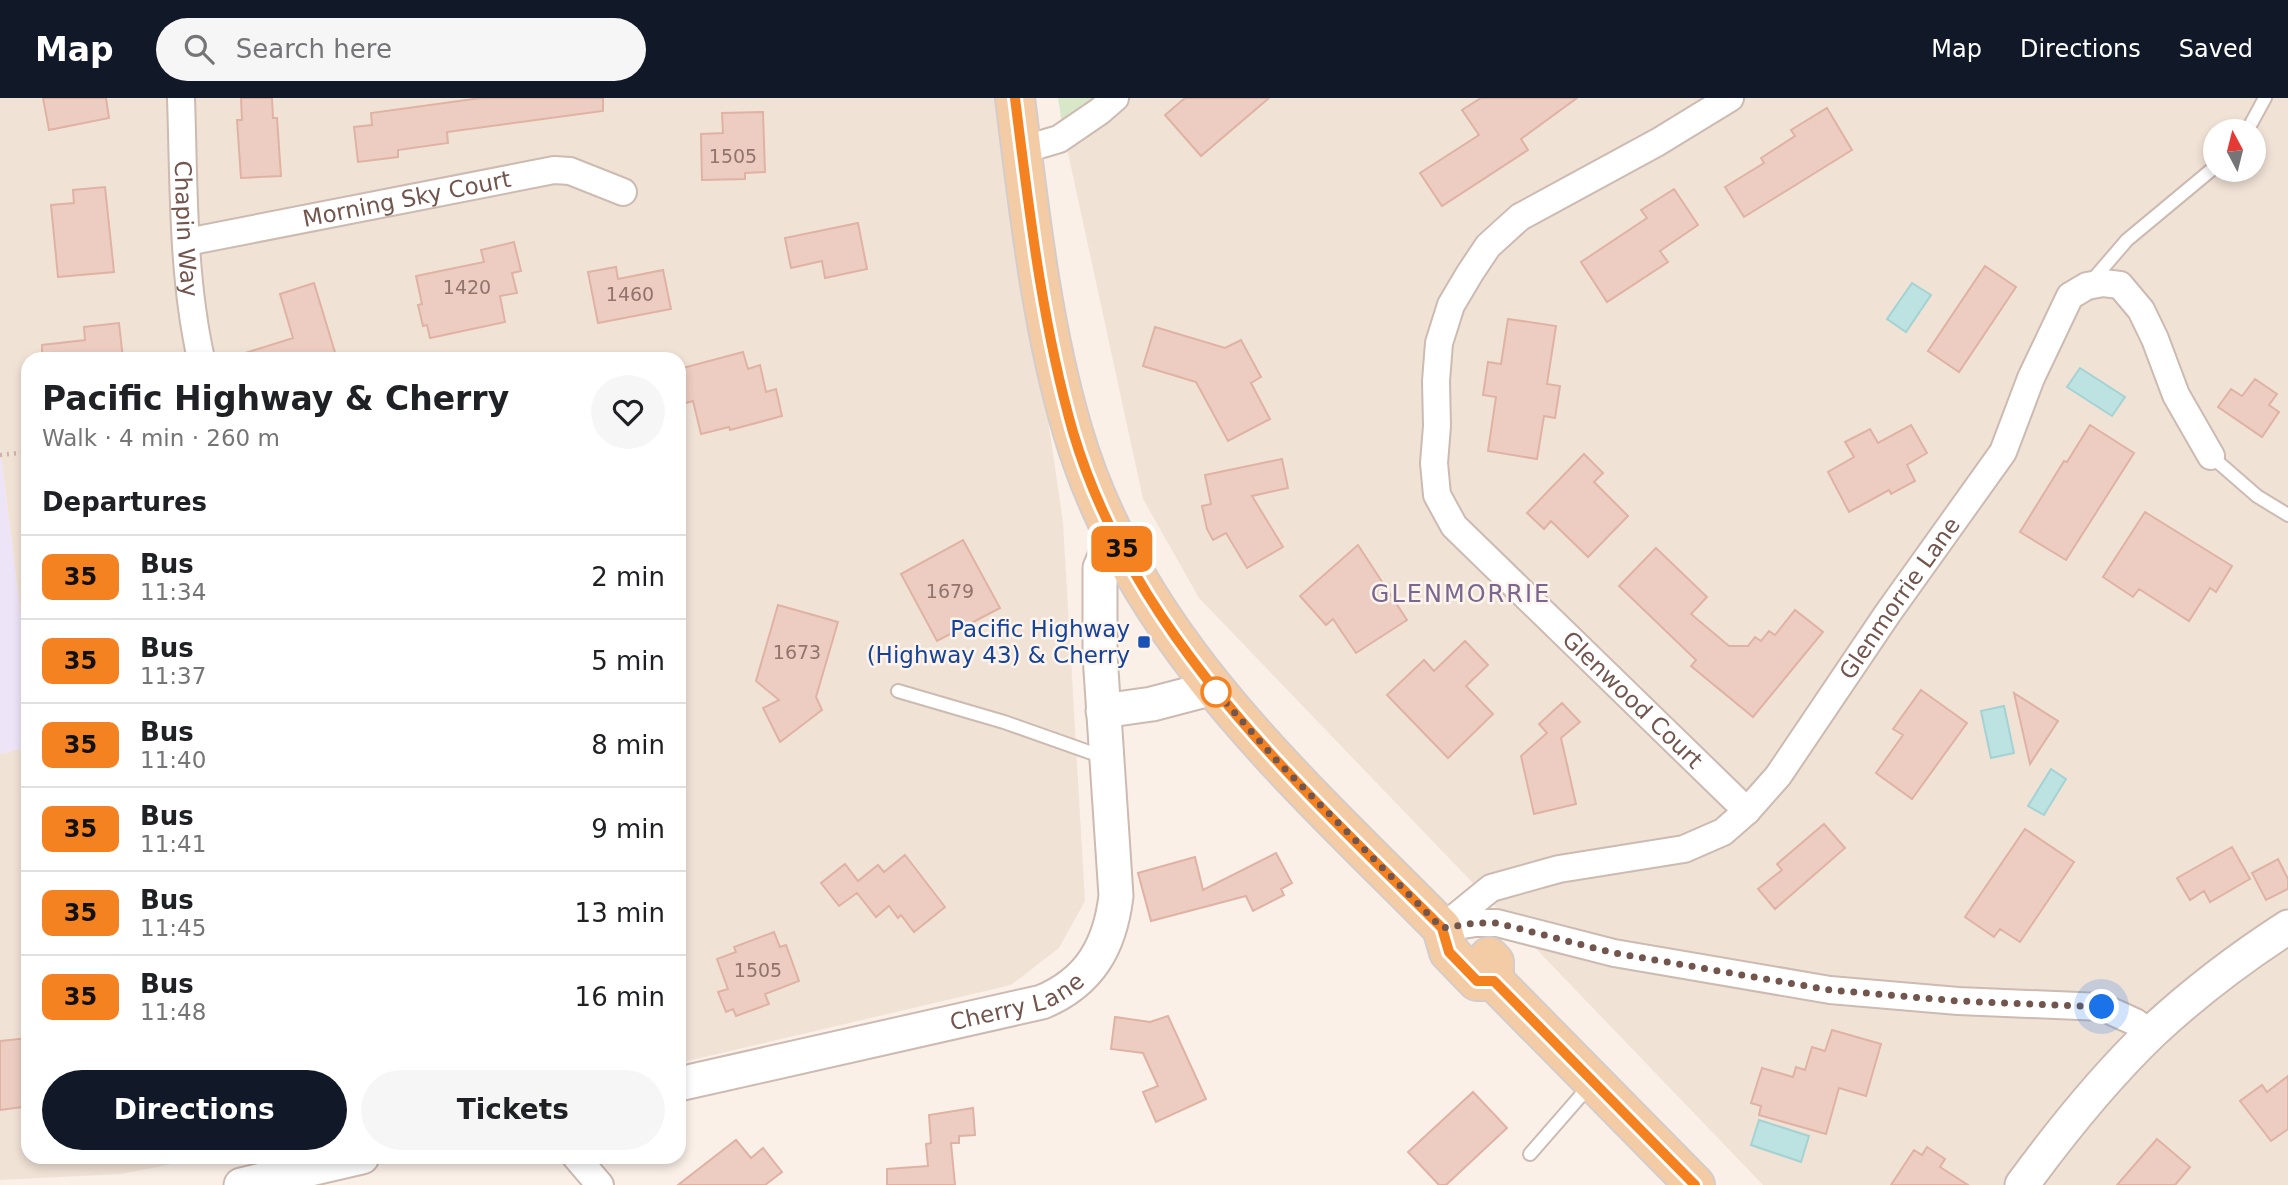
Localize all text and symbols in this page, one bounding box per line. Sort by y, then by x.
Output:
search box [156,18,646,81]
text: Map [35,30,114,69]
icon: search [180,30,218,68]
text: Search here [236,34,392,64]
text: Map [1931,35,1982,63]
text: Directions [2020,35,2141,63]
text: Saved [2179,35,2253,63]
north arrow [2203,119,2266,182]
map controls [2203,119,2266,182]
house number: 1505 [709,145,757,167]
street label: Chapin Way [170,160,203,298]
street label: Morning Sky Court [300,166,513,232]
house number: 1420 [443,276,491,298]
house number: 1460 [606,283,654,305]
button: heart [591,375,665,449]
text: Pacific Highway & Cherry [42,379,509,418]
text: Walk · 4 min · 260 m [42,425,280,451]
text: Departures [42,487,207,517]
street label: Glenmorrie Lane [1834,512,1965,684]
line badge: 35 [1090,526,1154,572]
text: 35 [1105,535,1139,563]
text: Bus [140,549,194,579]
text: 2 min [591,562,665,592]
text: 35 [64,563,97,591]
text: 11:34 [140,579,206,605]
house number: 1679 [926,580,974,602]
district label: GLENMORRIE [1371,580,1551,608]
place label: Pacific Highway (Highway 43) & Cherry [867,616,1130,668]
street label: Glenwood Court [1557,626,1708,774]
text: Bus [140,633,194,663]
marker: Pacific Highway (Highway 43) & Cherry [1136,634,1152,650]
house number: 1673 [773,641,821,663]
text: 5 min [591,646,665,676]
text: 35 [64,647,97,675]
text: 11:37 [140,663,206,689]
unlabelled marker [1201,677,1231,707]
text: Bus [140,717,194,747]
text: 8 min [591,730,665,760]
text: 35 [64,731,97,759]
text: 11:40 [140,747,206,773]
text: Bus [140,801,194,831]
text: 9 min [591,814,665,844]
text: 35 [64,815,97,843]
text: 11:41 [140,831,206,857]
text: Bus [140,885,194,915]
text: 13 min [575,898,665,928]
text: 35 [64,899,97,927]
text: 11:45 [140,915,206,941]
house number: 1505 [734,959,782,981]
street label: Cherry Lane [947,968,1089,1035]
text: Bus [140,969,194,999]
text: 16 min [575,982,665,1012]
text: 35 [64,983,97,1011]
your location [2084,989,2119,1024]
text: 11:48 [140,999,206,1025]
button: Directions [42,1070,347,1150]
button: Tickets [361,1070,665,1150]

